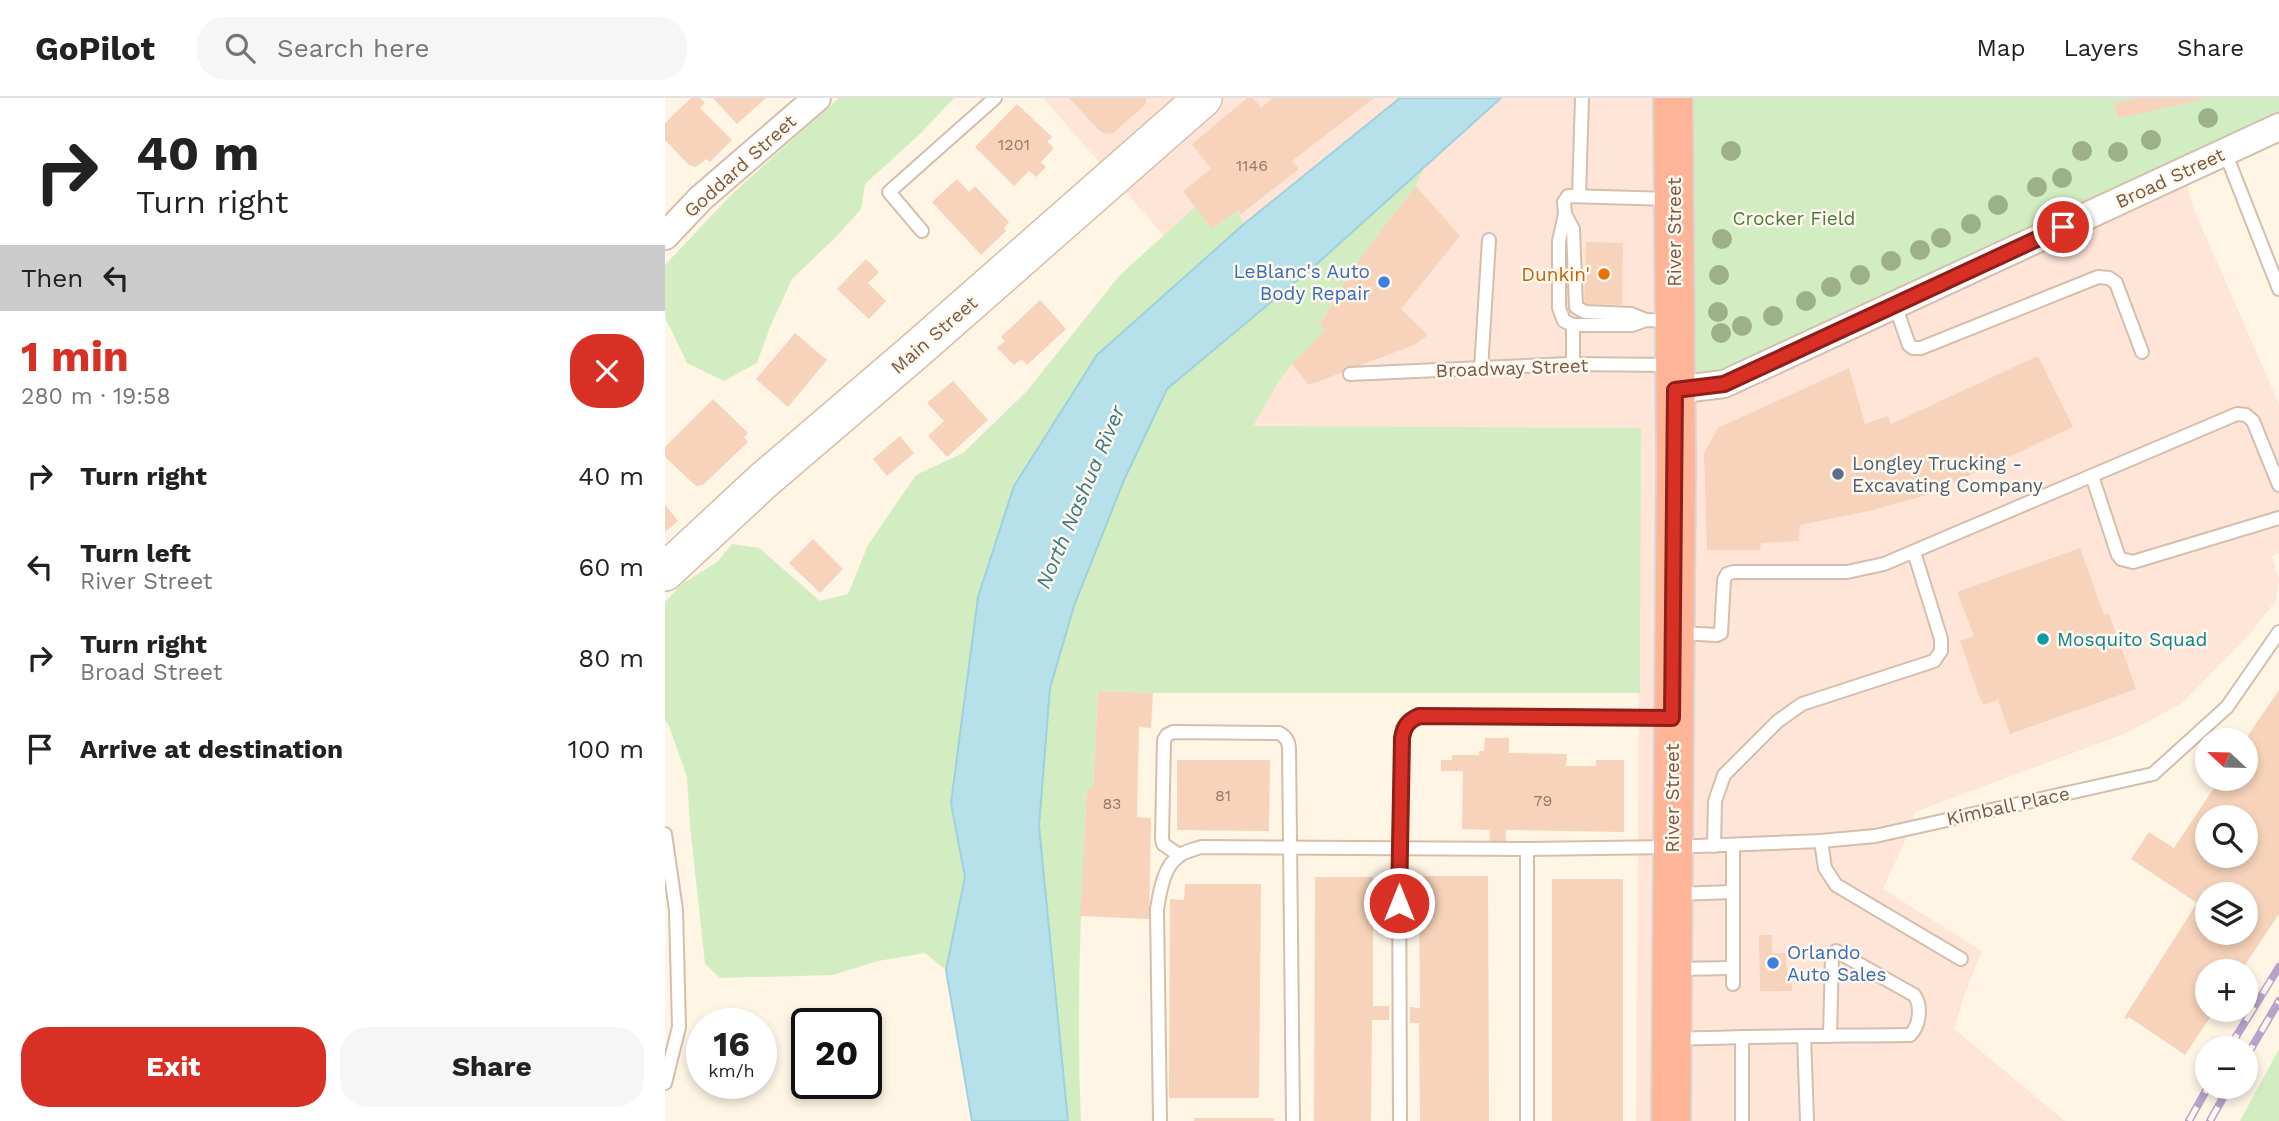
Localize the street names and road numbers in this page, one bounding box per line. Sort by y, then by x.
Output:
street label: Goddard Street [679,110,801,222]
street label: Broad Street [2112,143,2228,213]
street label: River Street [1663,177,1686,287]
street label: Main Street [886,291,982,379]
street label: Broadway Street [1435,354,1589,382]
street label: River Street [1661,743,1684,853]
street label: Kimball Place [1944,782,2072,830]

